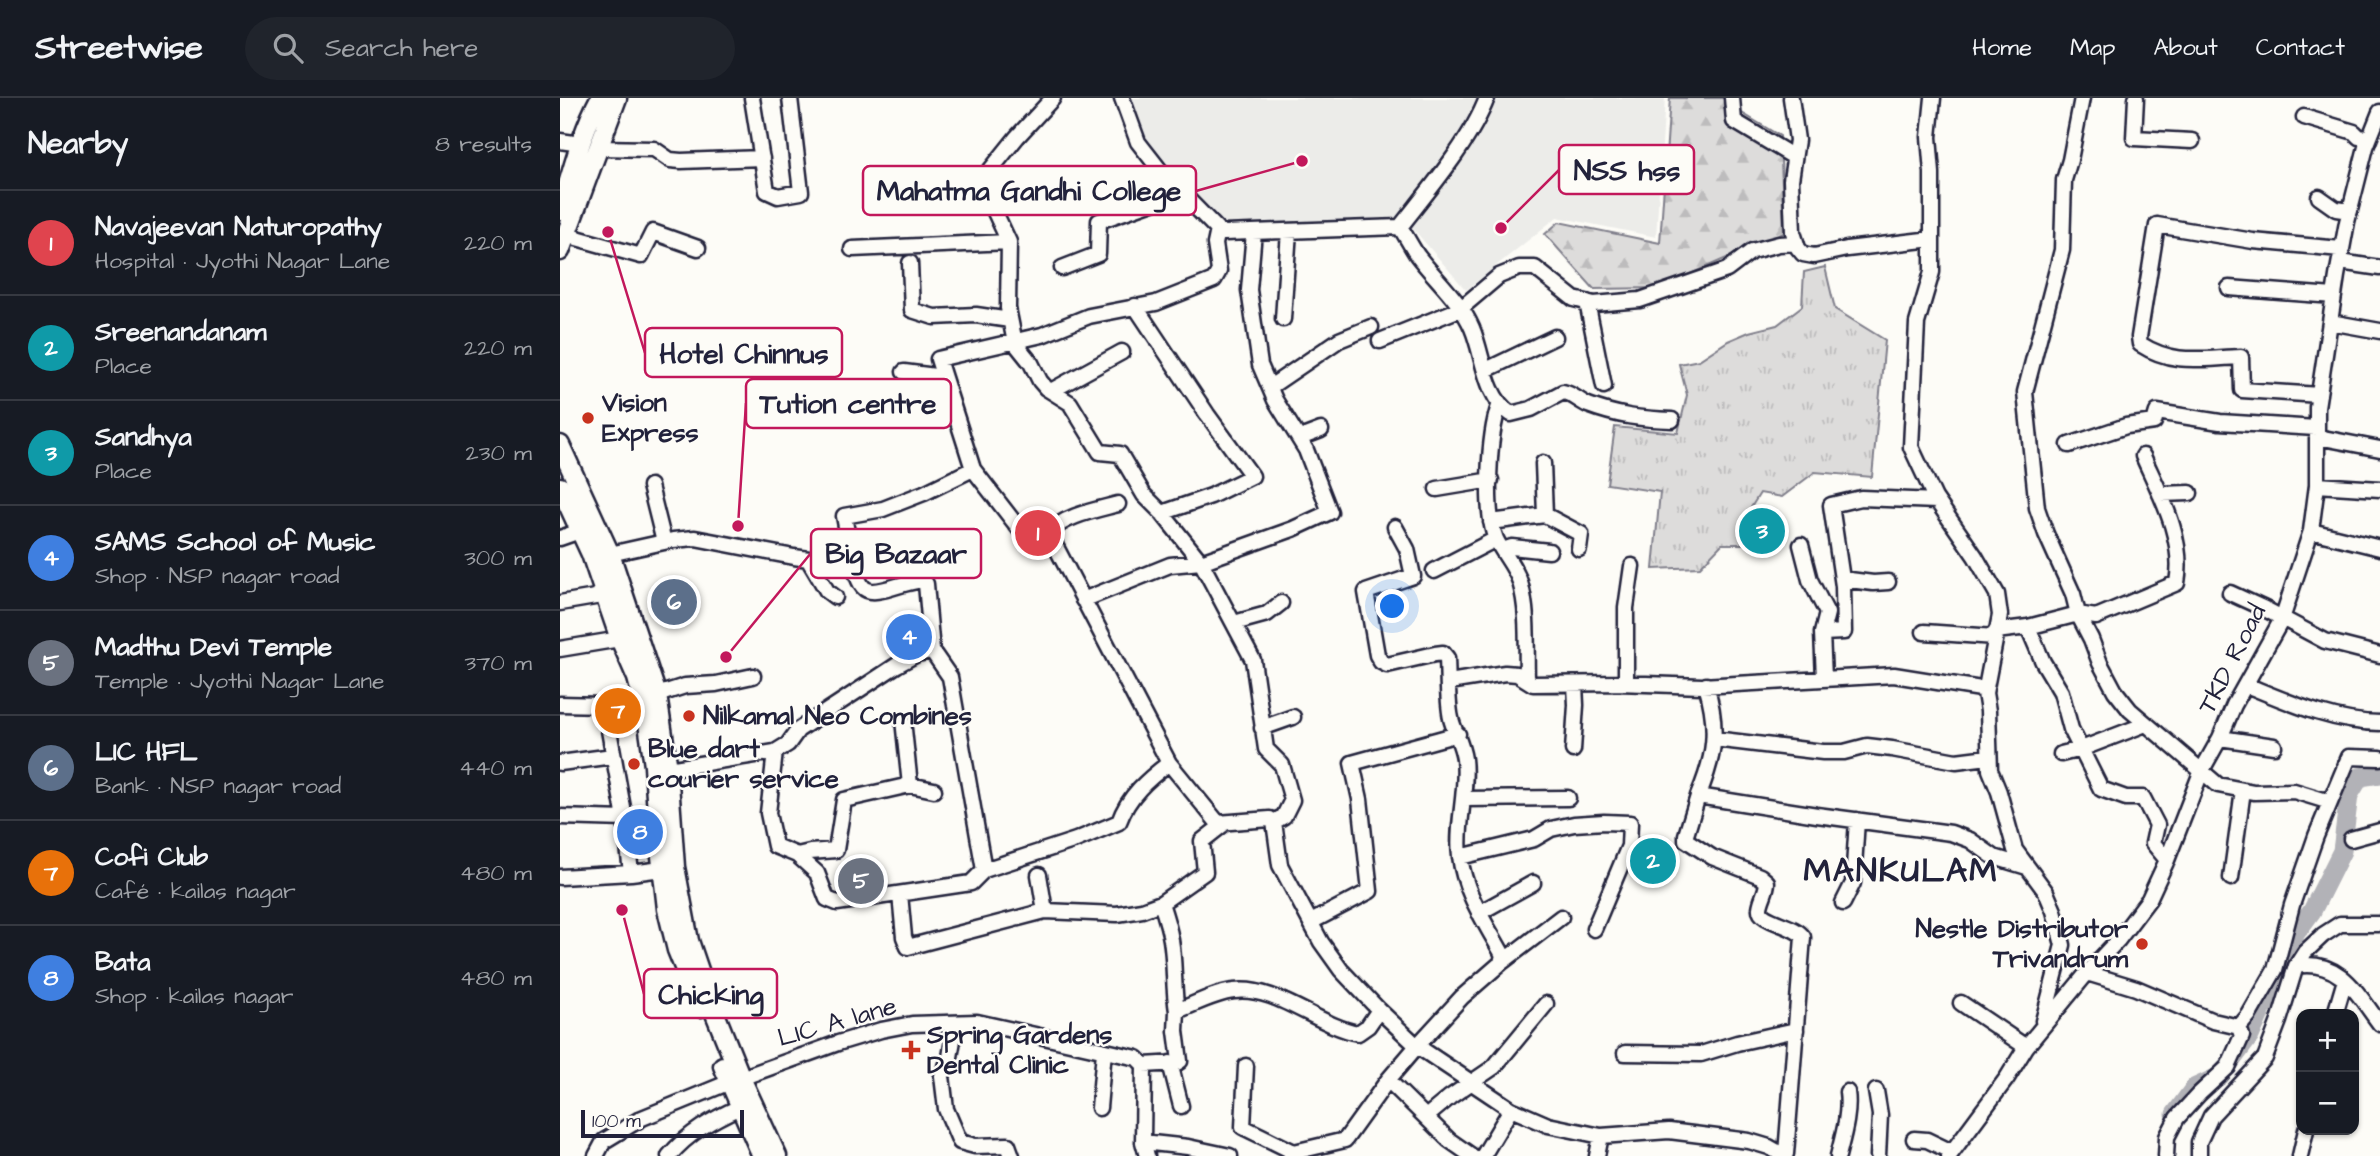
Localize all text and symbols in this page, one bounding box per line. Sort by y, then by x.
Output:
search box [245,17,735,80]
text: Streetwise [35,25,203,71]
icon: search [269,29,307,67]
text: Search here [325,30,478,66]
text: Home [1972,31,2032,65]
text: Map [2070,31,2115,65]
text: About [2153,31,2218,65]
text: Contact [2256,31,2345,65]
text: Nearby [28,123,128,165]
text: 8 results [435,128,532,160]
callout: NSS hss [1559,145,1694,194]
text: NSS hss [1574,152,1680,191]
callout: Mahatma Gandhi College [863,166,1196,215]
text: Mahatma Gandhi College [877,172,1181,213]
text: Navajeevan Naturopathy [95,209,382,245]
text: 1 [50,227,52,259]
text: 220 m [464,227,532,259]
text: Hospital · Jyothi Nagar Lane [95,245,390,277]
text: Sreenandanam [95,314,266,350]
callout: Hotel Chinnus [645,328,842,377]
text: 2 [44,332,58,364]
text: 220 m [464,332,532,364]
text: Hotel Chinnus [660,335,828,374]
text: Place [95,350,152,382]
callout: Tution centre [746,379,951,428]
place label: Vision Express [601,385,699,451]
text: Tution centre [759,385,936,424]
marker: Vision Express [580,410,596,426]
text: Sandhya [95,419,192,455]
text: 3 [45,437,57,469]
text: 230 m [466,437,532,469]
text: Place [95,455,152,487]
pin: 3 [1739,505,1785,557]
pin: 1 [1015,507,1061,559]
text: SAMS School of Music [95,524,375,560]
callout: Big Bazaar [811,529,981,578]
text: Big Bazaar [825,535,967,576]
text: 4 [43,542,59,574]
text: 300 m [464,542,532,574]
text: Shop · NSP nagar road [95,560,339,592]
pin: 6 [651,576,697,628]
your location [1375,589,1409,623]
street label: TKD Road [2189,598,2275,720]
pin: 4 [886,611,932,663]
text: Madthu Devi Temple [95,629,332,665]
text: 5 [43,647,59,679]
text: 370 m [465,647,532,679]
text: Temple · Jyothi Nagar Lane [95,665,384,697]
pin: 7 [595,685,641,737]
place label: Nilkamal Neo Combines [703,698,972,734]
marker: Nilkamal Neo Combines [681,708,697,724]
place label: Blue dart courier service [648,731,839,797]
text: LIC HFL [95,734,198,770]
text: 6 [44,752,58,784]
text: 440 m [459,752,532,784]
marker: Blue dart courier service [626,756,642,772]
text: Bank · NSP nagar road [95,770,341,802]
pin: 8 [617,806,663,858]
pin: 2 [1630,835,1676,887]
text: Cofi Club [95,839,208,875]
district label: MANKULAM [1804,848,1998,894]
pin: 5 [838,855,884,907]
text: 7 [44,857,58,889]
text: 480 m [460,857,532,889]
text: Café · kailas nagar [95,875,296,907]
place label: Nestle Distributor Trivandrum [1916,911,2129,977]
marker: Nestle Distributor Trivandrum [2134,936,2150,952]
text: Bata [95,944,150,980]
text: 8 [44,962,58,994]
text: 480 m [460,962,532,994]
callout: Chicking [644,969,777,1018]
text: Chicking [658,976,764,1017]
text: Shop · kailas nagar [95,980,293,1012]
street label: LIC A lane [773,988,901,1056]
map controls [2296,1009,2359,1135]
button: + [2296,1009,2359,1072]
place label: Spring Gardens Dental Clinic [926,1017,1112,1083]
marker: Spring Gardens Dental Clinic [901,1040,921,1060]
button: − [2296,1072,2359,1135]
scale bar [581,1107,744,1139]
text: 100 m [592,1108,641,1135]

